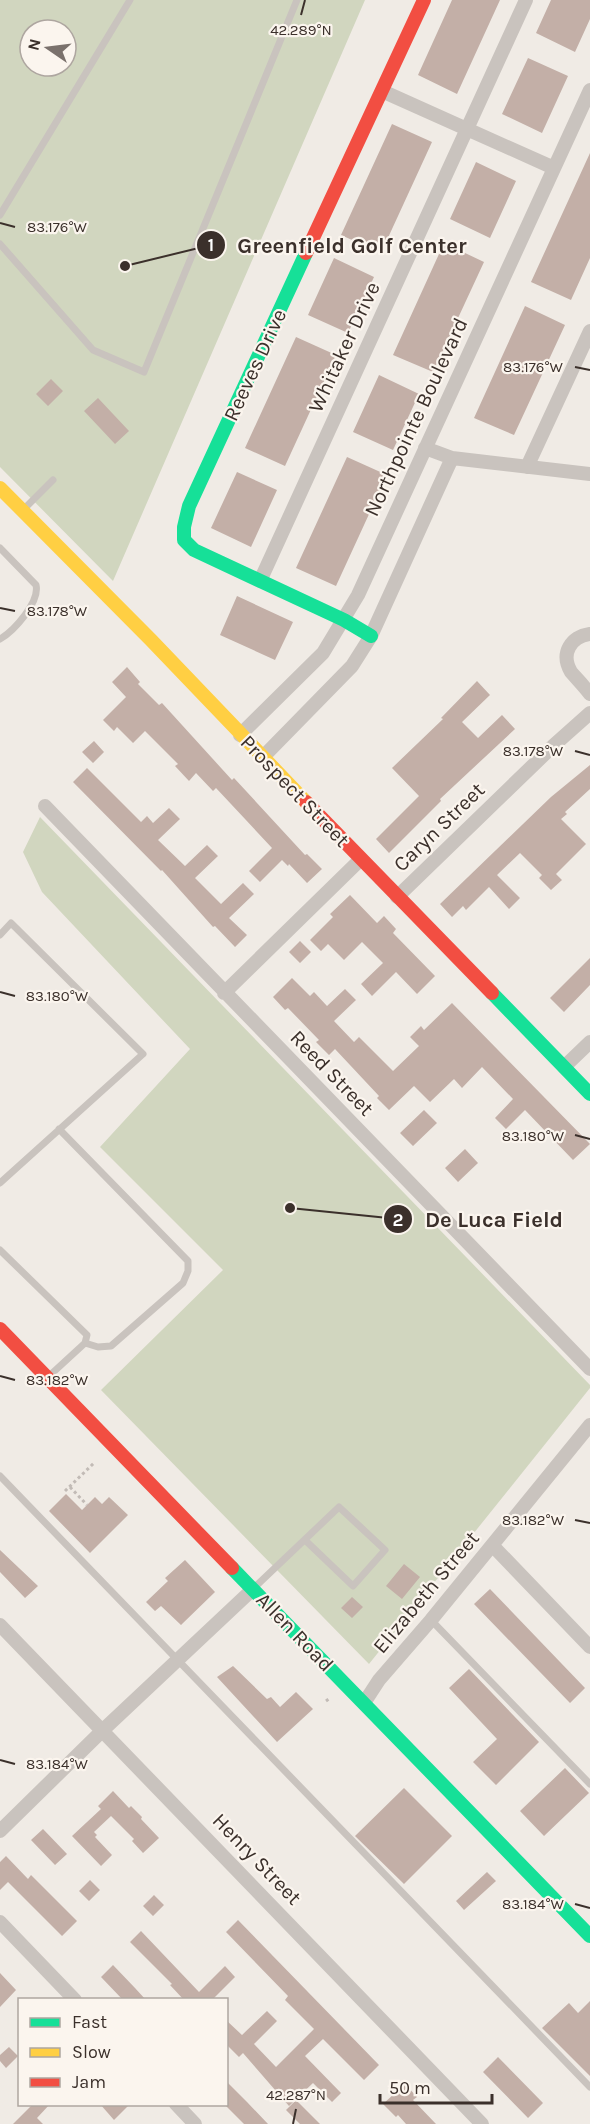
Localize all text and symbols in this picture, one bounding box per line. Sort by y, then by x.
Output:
north arrow [18,18,78,78]
text: 42.289°N [270,21,332,39]
text: N [23,37,45,52]
text: 83.176°W [27,218,88,236]
callout: Greenfield Golf Center [196,225,479,265]
text: Greenfield Golf Center [237,233,467,259]
text: 1 [208,234,214,256]
street label: Whitaker Drive [303,278,385,416]
street label: Reeves Drive [219,305,291,425]
street label: Northpointe Boulevard [359,314,473,520]
text: 83.176°W [503,358,564,376]
text: 83.178°W [27,602,88,620]
street label: Prospect Street [236,730,354,852]
text: 83.178°W [503,742,564,760]
street label: Caryn Street [389,778,490,876]
text: 83.180°W [26,987,89,1005]
street label: Reed Street [285,1025,379,1121]
text: 83.180°W [502,1127,565,1145]
callout: De Luca Field [383,1199,575,1239]
text: De Luca Field [425,1207,563,1233]
text: 2 [393,1209,403,1231]
text: 83.182°W [26,1371,89,1389]
text: 83.182°W [502,1511,565,1529]
street label: Elizabeth Street [368,1526,484,1658]
street label: Allen Road [251,1587,339,1677]
text: 83.184°W [26,1755,88,1773]
street label: Henry Street [208,1808,307,1910]
text: 83.184°W [502,1895,564,1913]
legend [18,1998,228,2106]
text: Fast [72,2011,107,2033]
text: Slow [72,2041,111,2063]
scale bar [380,2067,492,2105]
text: Jam [72,2071,106,2093]
text: 50 m [389,2077,431,2099]
text: 42.287°N [266,2086,326,2104]

